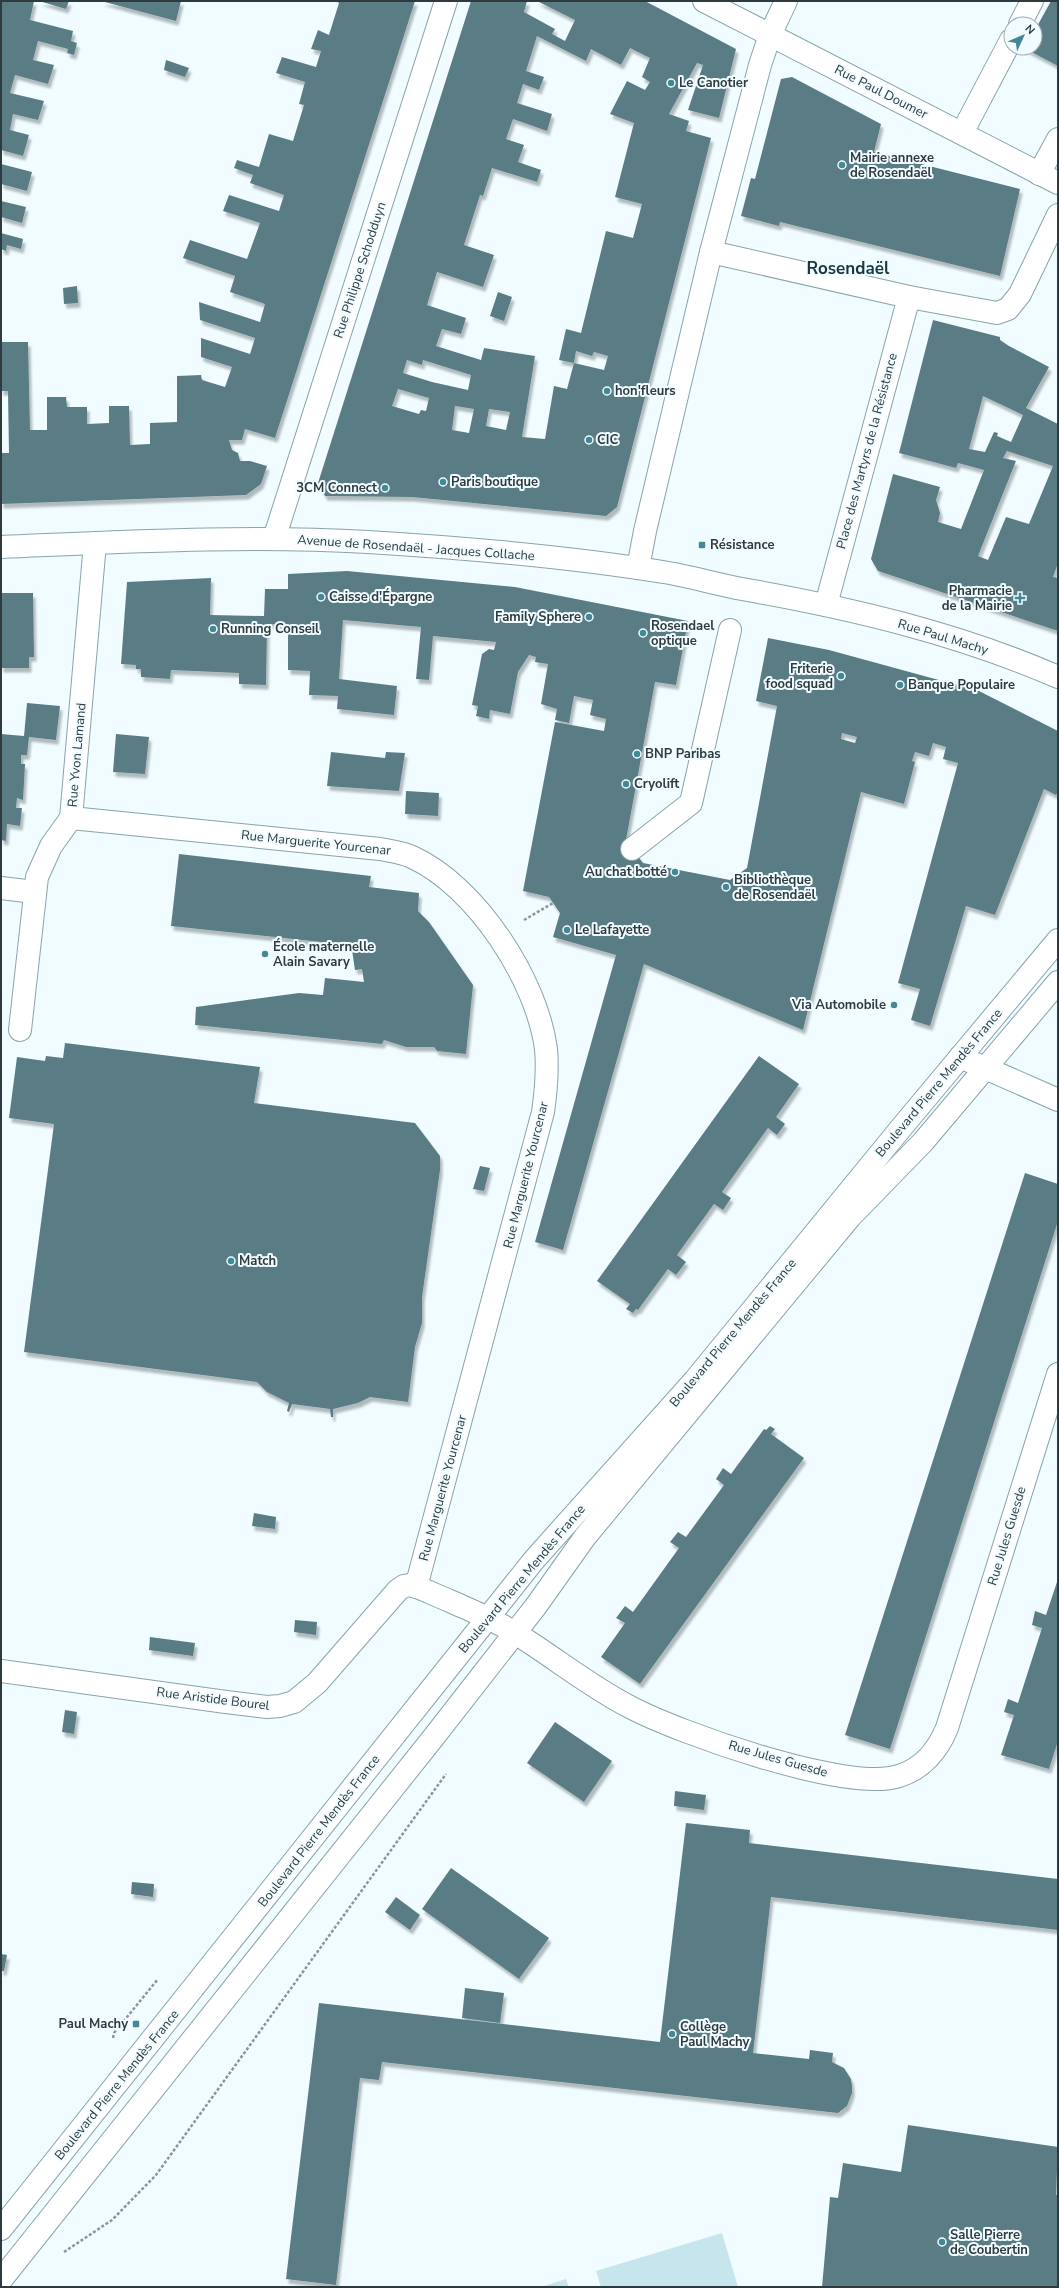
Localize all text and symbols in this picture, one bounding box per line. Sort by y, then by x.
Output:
north arrow [1003,16,1043,56]
text: N [1022,21,1038,38]
street label: Rue Paul Doumer [831,61,931,123]
place label: Le Canotier [679,74,749,92]
marker: Le Canotier [666,78,676,88]
place label: Mairie annexe de Rosendaël [850,149,934,182]
marker: Mairie annexe de Rosendaël [837,160,847,170]
street label: Rue Philippe Schodduyn [329,200,391,340]
district label: Rosendaël [807,257,890,280]
street label: Place des Martyrs de la Résistance [832,351,902,551]
place label: hon'fleurs [615,382,676,400]
marker: hon'fleurs [602,386,612,396]
place label: CIC [597,431,618,449]
marker: CIC [584,435,594,445]
place label: Paris boutique [451,473,538,491]
marker: Paris boutique [438,477,448,487]
place label: 3CM Connect [296,479,378,497]
marker: 3CM Connect [380,483,390,493]
street label: Avenue de Rosendaël - Jacques Collache [297,531,535,565]
place label: Résistance [710,536,775,554]
marker: Résistance [697,540,707,550]
place label: Pharmacie de la Mairie [942,582,1012,615]
place label: Caisse d'Épargne [329,588,432,606]
marker: Caisse d'Épargne [316,592,326,602]
marker: Pharmacie de la Mairie [1015,593,1025,603]
place label: Family Sphere [495,608,581,626]
marker: Family Sphere [584,612,594,622]
street label: Rue Paul Machy [896,615,991,659]
place label: Rosendael optique [651,617,715,650]
place label: Running Conseil [221,620,320,638]
marker: Running Conseil [208,624,218,634]
marker: Rosendael optique [638,628,648,638]
place label: Friterie food squad [766,660,833,693]
marker: Friterie food squad [836,671,846,681]
place label: Banque Populaire [908,676,1015,694]
marker: Banque Populaire [895,680,905,690]
street label: Rue Yvon Lamand [63,702,91,808]
place label: BNP Paribas [645,745,721,763]
marker: BNP Paribas [632,749,642,759]
place label: Cryolift [634,775,680,793]
marker: Cryolift [621,779,631,789]
street label: Rue Marguerite Yourcenar [240,826,392,860]
place label: Au chat botté [585,863,667,881]
marker: Au chat botté [670,867,680,877]
place label: Bibliothèque de Rosendaël [734,871,817,904]
marker: Bibliothèque de Rosendaël [721,882,731,892]
place label: Le Lafayette [575,921,649,939]
marker: Le Lafayette [562,925,572,935]
place label: École maternelle Alain Savary [273,938,374,971]
marker: École maternelle Alain Savary [260,949,270,959]
place label: Via Automobile [791,996,886,1014]
marker: Via Automobile [889,1000,899,1010]
street label: Boulevard Pierre Mendès France [871,1005,1007,1161]
street label: Rue Marguerite Yourcenar [499,1099,553,1250]
place label: Match [239,1252,276,1270]
street label: Boulevard Pierre Mendès France [665,1255,801,1411]
marker: Match [226,1256,236,1266]
street label: Rue Marguerite Yourcenar [415,1413,471,1563]
street label: Rue Jules Guesde [983,1484,1031,1588]
street label: Boulevard Pierre Mendès France [454,1501,590,1657]
street label: Rue Aristide Bourel [156,1683,271,1715]
street label: Rue Jules Guesde [726,1736,830,1782]
street label: Boulevard Pierre Mendès France [254,1751,384,1911]
street label: Boulevard Pierre Mendès France [51,2006,183,2164]
place label: Paul Machy [59,2015,128,2033]
place label: Collège Paul Machy [680,2018,750,2051]
marker: Paul Machy [131,2019,141,2029]
marker: Collège Paul Machy [667,2029,677,2039]
place label: Salle Pierre de Coubertin [950,2226,1028,2259]
marker: Salle Pierre de Coubertin [937,2237,947,2247]

